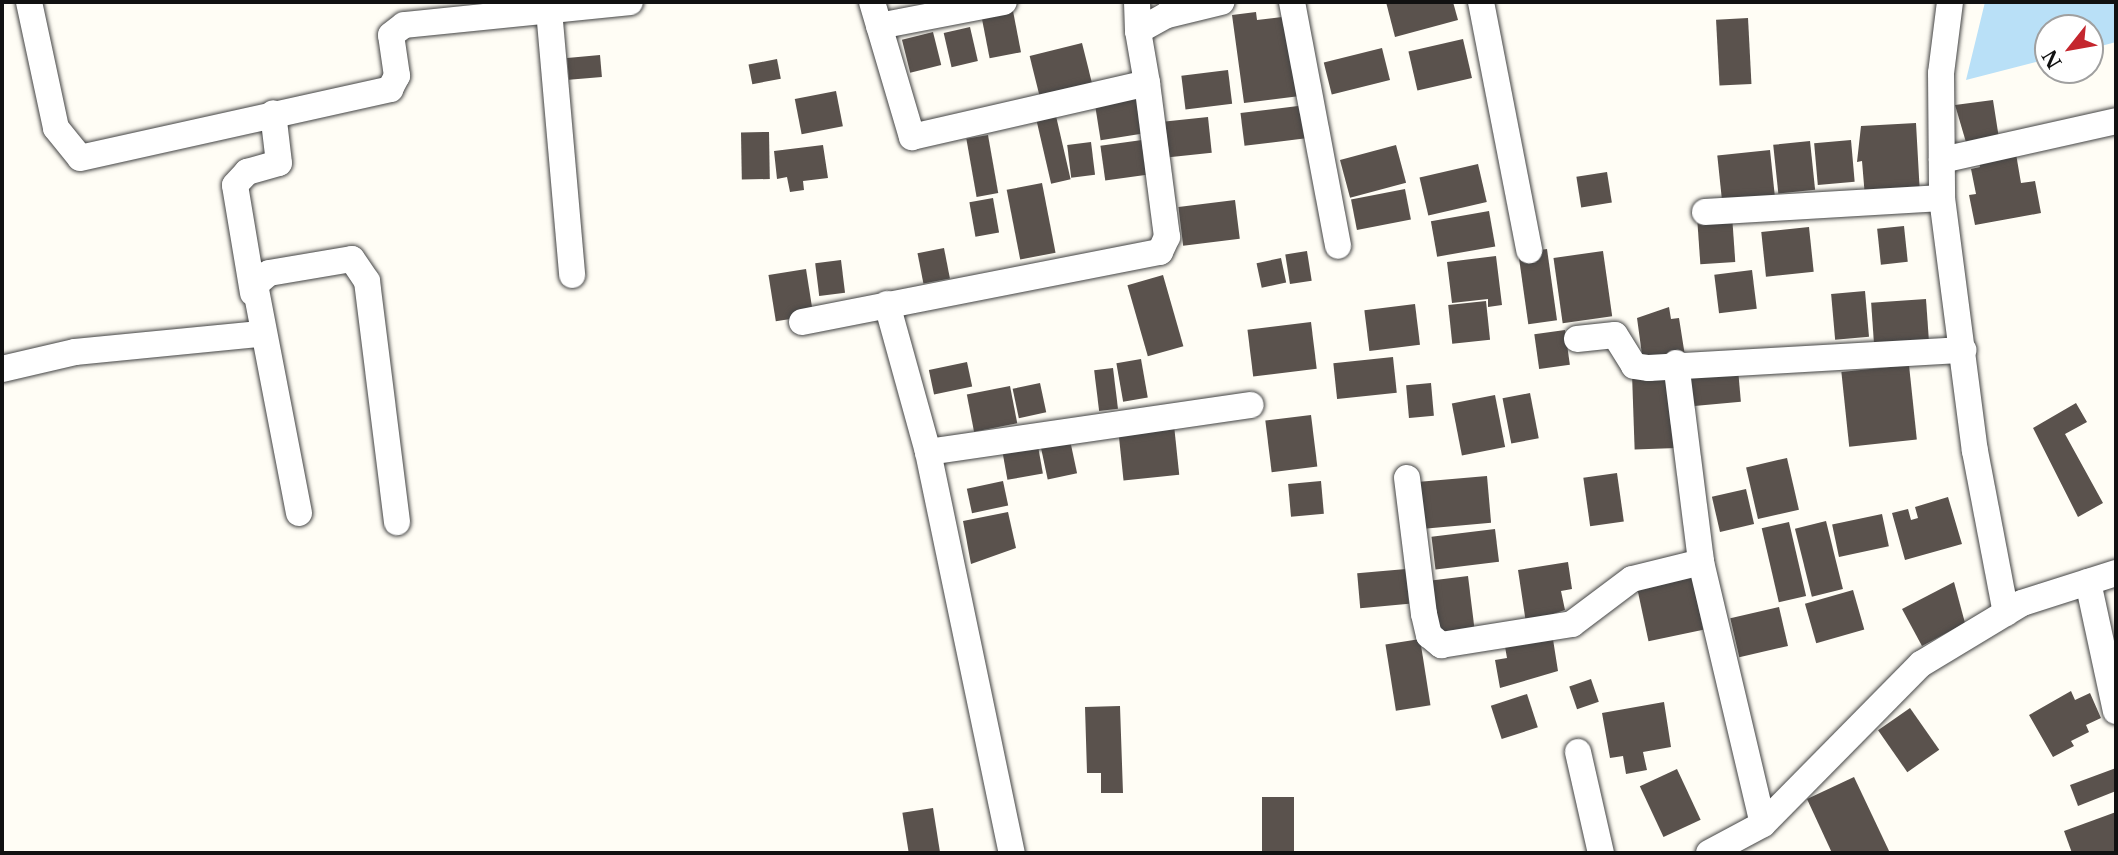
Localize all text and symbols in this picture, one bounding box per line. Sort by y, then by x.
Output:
north arrow [2034,14,2104,84]
text: N [2038,45,2067,73]

